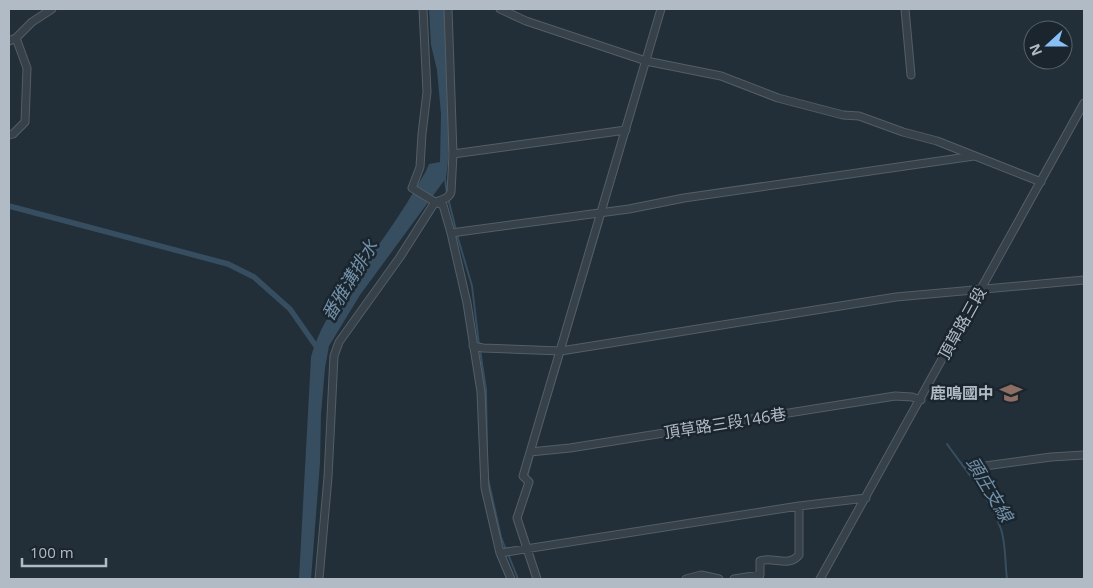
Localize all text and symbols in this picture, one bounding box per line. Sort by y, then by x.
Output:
north arrow [1023,20,1073,70]
text: N [1024,41,1046,59]
water label: 番雅溝排水 [316,234,383,325]
street label: 頂草路三段 [933,283,991,363]
school or university icon: 鹿鳴國中 [998,380,1024,406]
place label: 鹿鳴國中 [930,382,994,404]
street label: 頂草路三段146巷 [662,402,788,444]
water label: 頭庄支線 [961,452,1020,528]
scale bar [22,536,106,568]
text: 100 m [30,542,74,562]

